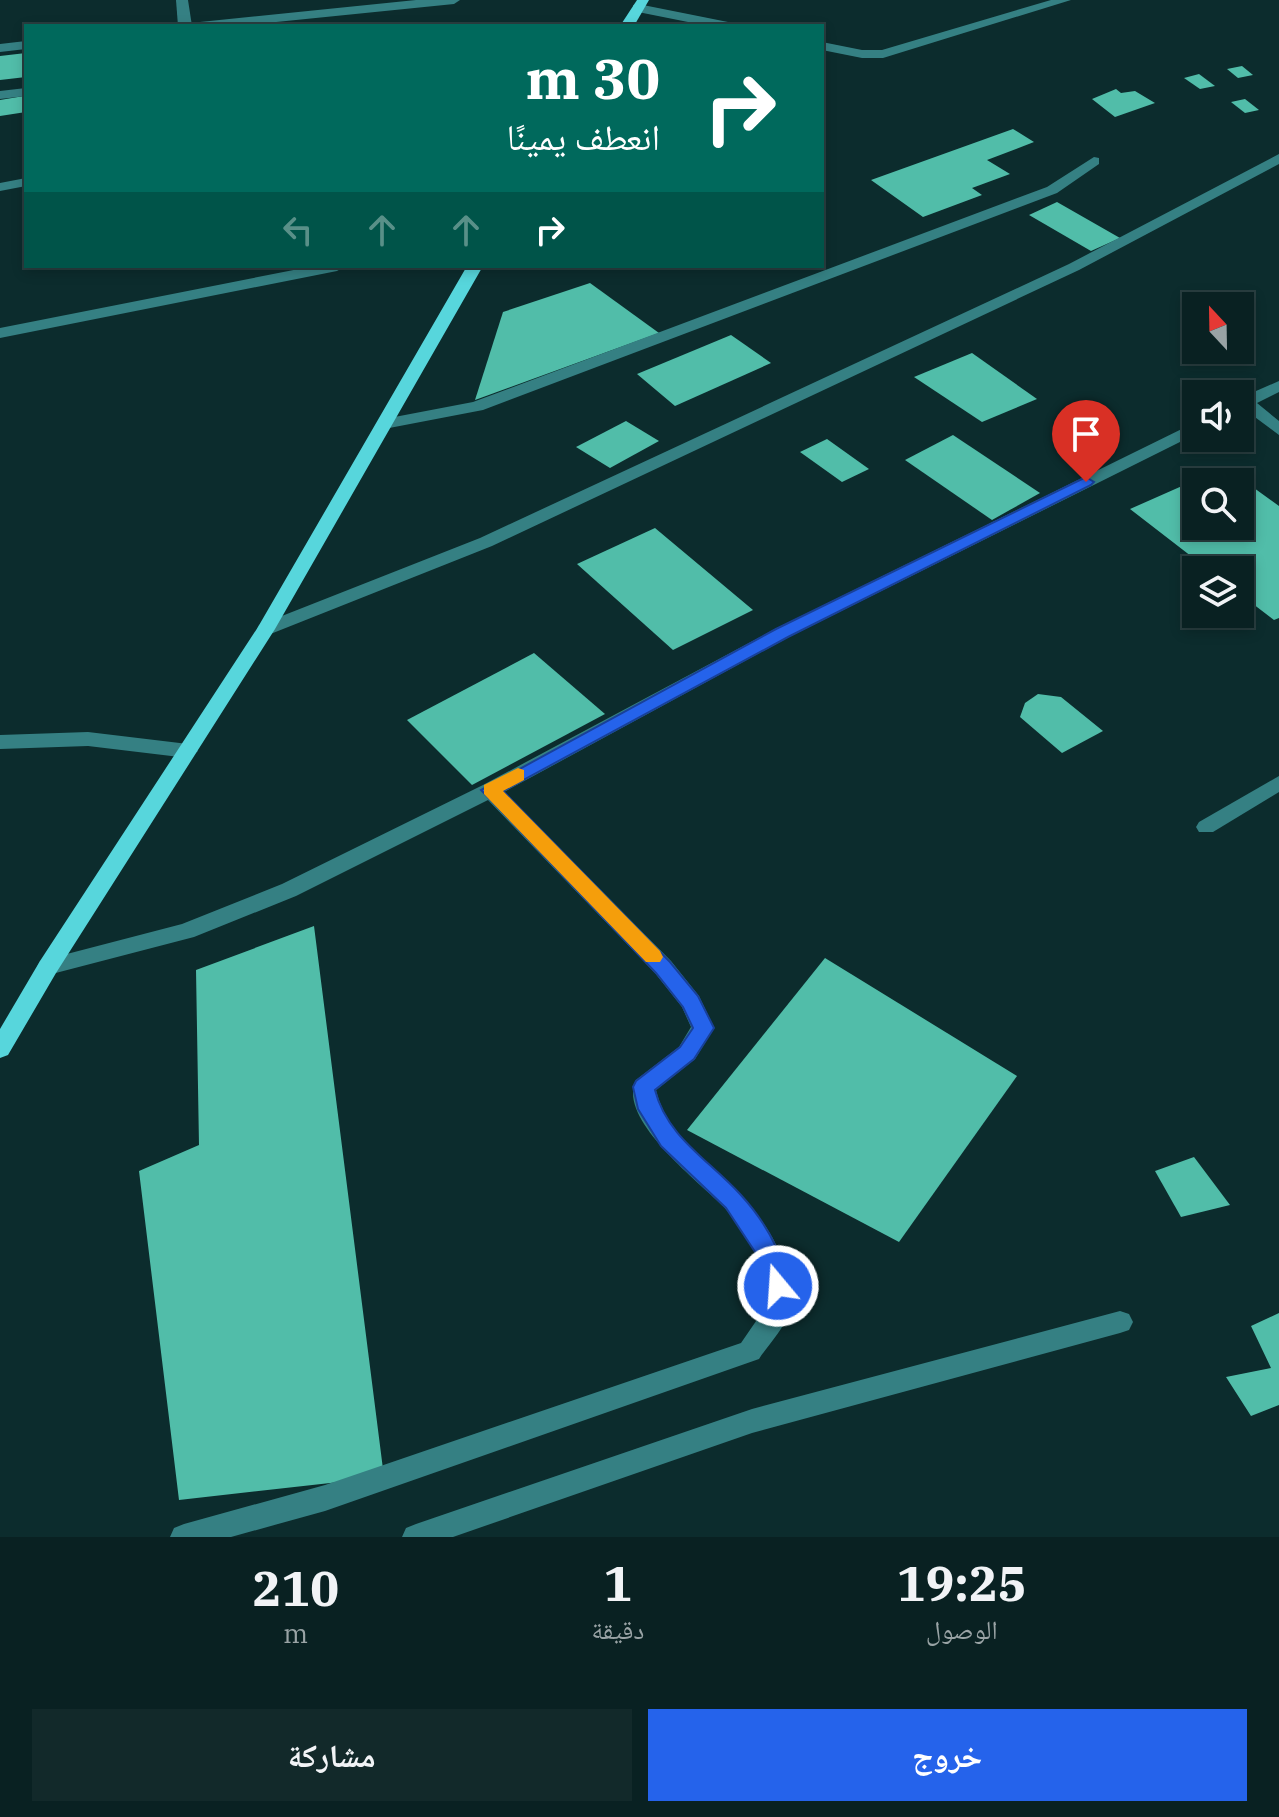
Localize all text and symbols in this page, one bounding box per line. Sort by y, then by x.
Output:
text: 30 m [525,42,660,114]
icon: right [688,56,792,160]
text: انعطف يمينًا [506,113,660,160]
icon: left [276,208,320,252]
icon: ahead [360,208,404,252]
icon: ahead [444,208,488,252]
icon: right [528,208,572,252]
north arrow [1182,292,1254,364]
map controls [1182,292,1254,628]
button: sound [1182,380,1254,452]
pin [1052,400,1120,482]
icon: arrive [1064,412,1108,456]
button: search [1182,468,1254,540]
button: layers [1182,556,1254,628]
position arrow [736,1244,820,1328]
text: 1 [603,1552,632,1614]
text: 19:25 [897,1552,1027,1614]
text: 210 [253,1557,339,1619]
text: دقيقة [591,1612,644,1646]
text: الوصول [926,1612,998,1646]
text: m [283,1616,308,1650]
button: مشاركة [32,1709,632,1801]
button: خروج [648,1709,1247,1801]

